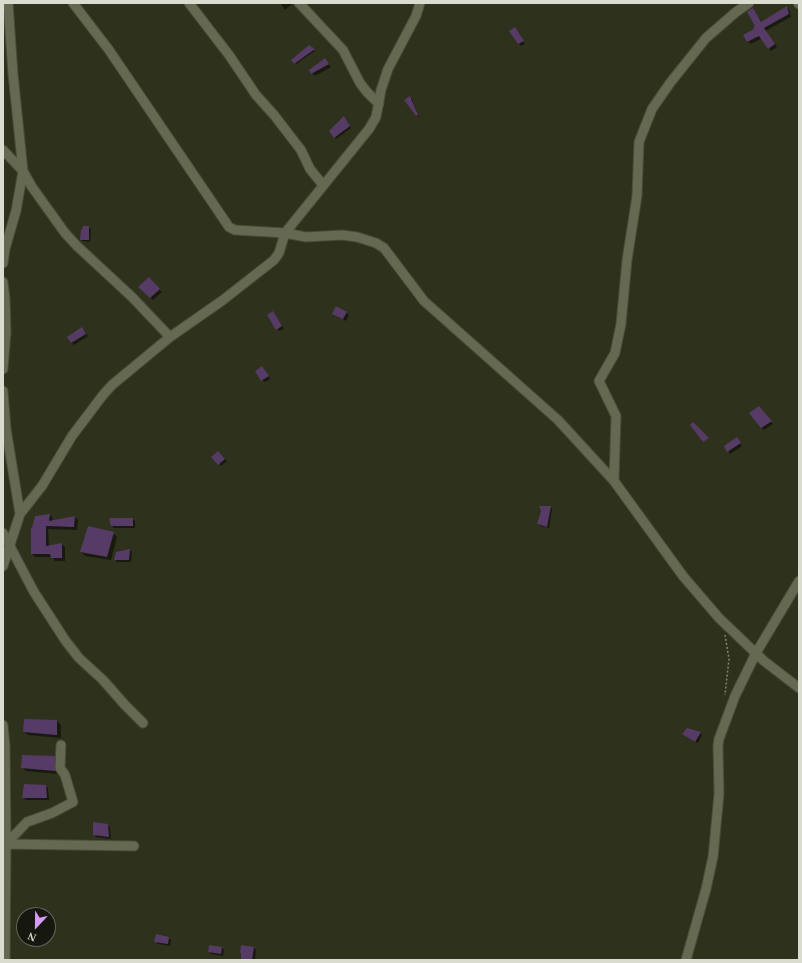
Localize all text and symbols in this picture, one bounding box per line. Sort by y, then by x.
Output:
north arrow [16,907,56,947]
text: N [26,930,38,944]

